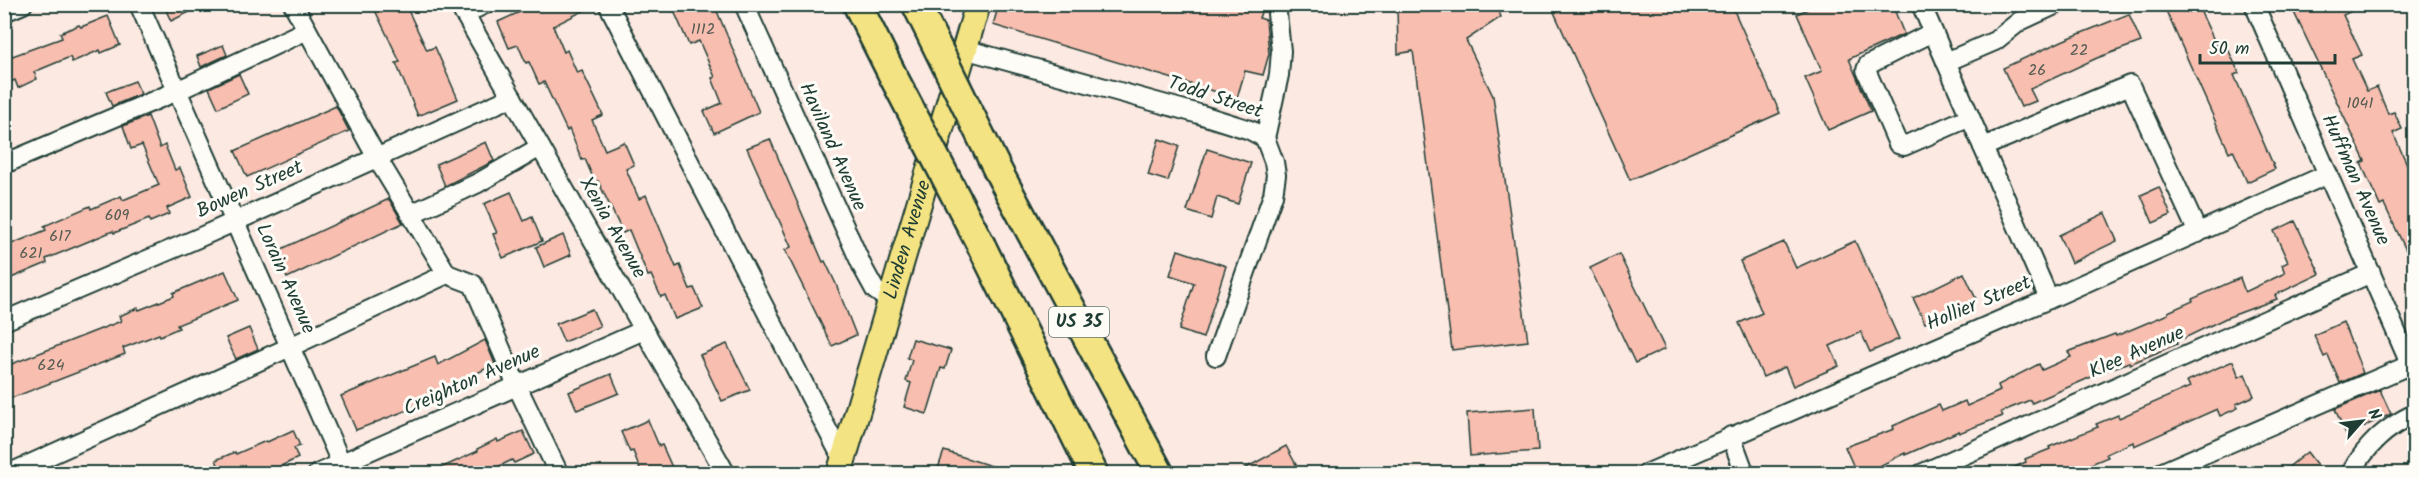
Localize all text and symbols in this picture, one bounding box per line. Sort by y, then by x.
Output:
house number: 1112 [691,17,715,42]
scale bar [2200,27,2335,65]
text: 50 m [2209,35,2249,64]
house number: 22 [2070,38,2088,63]
house number: 26 [2028,58,2046,83]
street label: Todd Street [1163,68,1267,129]
street label: Haviland Avenue [789,78,875,216]
house number: 1041 [2347,91,2373,116]
street label: Huffman Avenue [2312,109,2398,251]
street label: Bowen Street [192,152,309,228]
street label: Xenia Avenue [570,171,654,285]
street label: Linden Avenue [875,177,941,304]
house number: 609 [105,203,130,228]
street label: Lorain Avenue [246,218,324,340]
house number: 617 [49,224,71,249]
house number: 621 [19,241,43,266]
street label: Hollier Street [1921,267,2037,340]
road number: US 35 [1049,307,1109,337]
street label: Klee Avenue [2084,318,2190,388]
street label: Creighton Avenue [398,336,546,426]
house number: 624 [37,353,65,378]
north arrow [2332,391,2392,451]
text: N [2361,404,2387,425]

